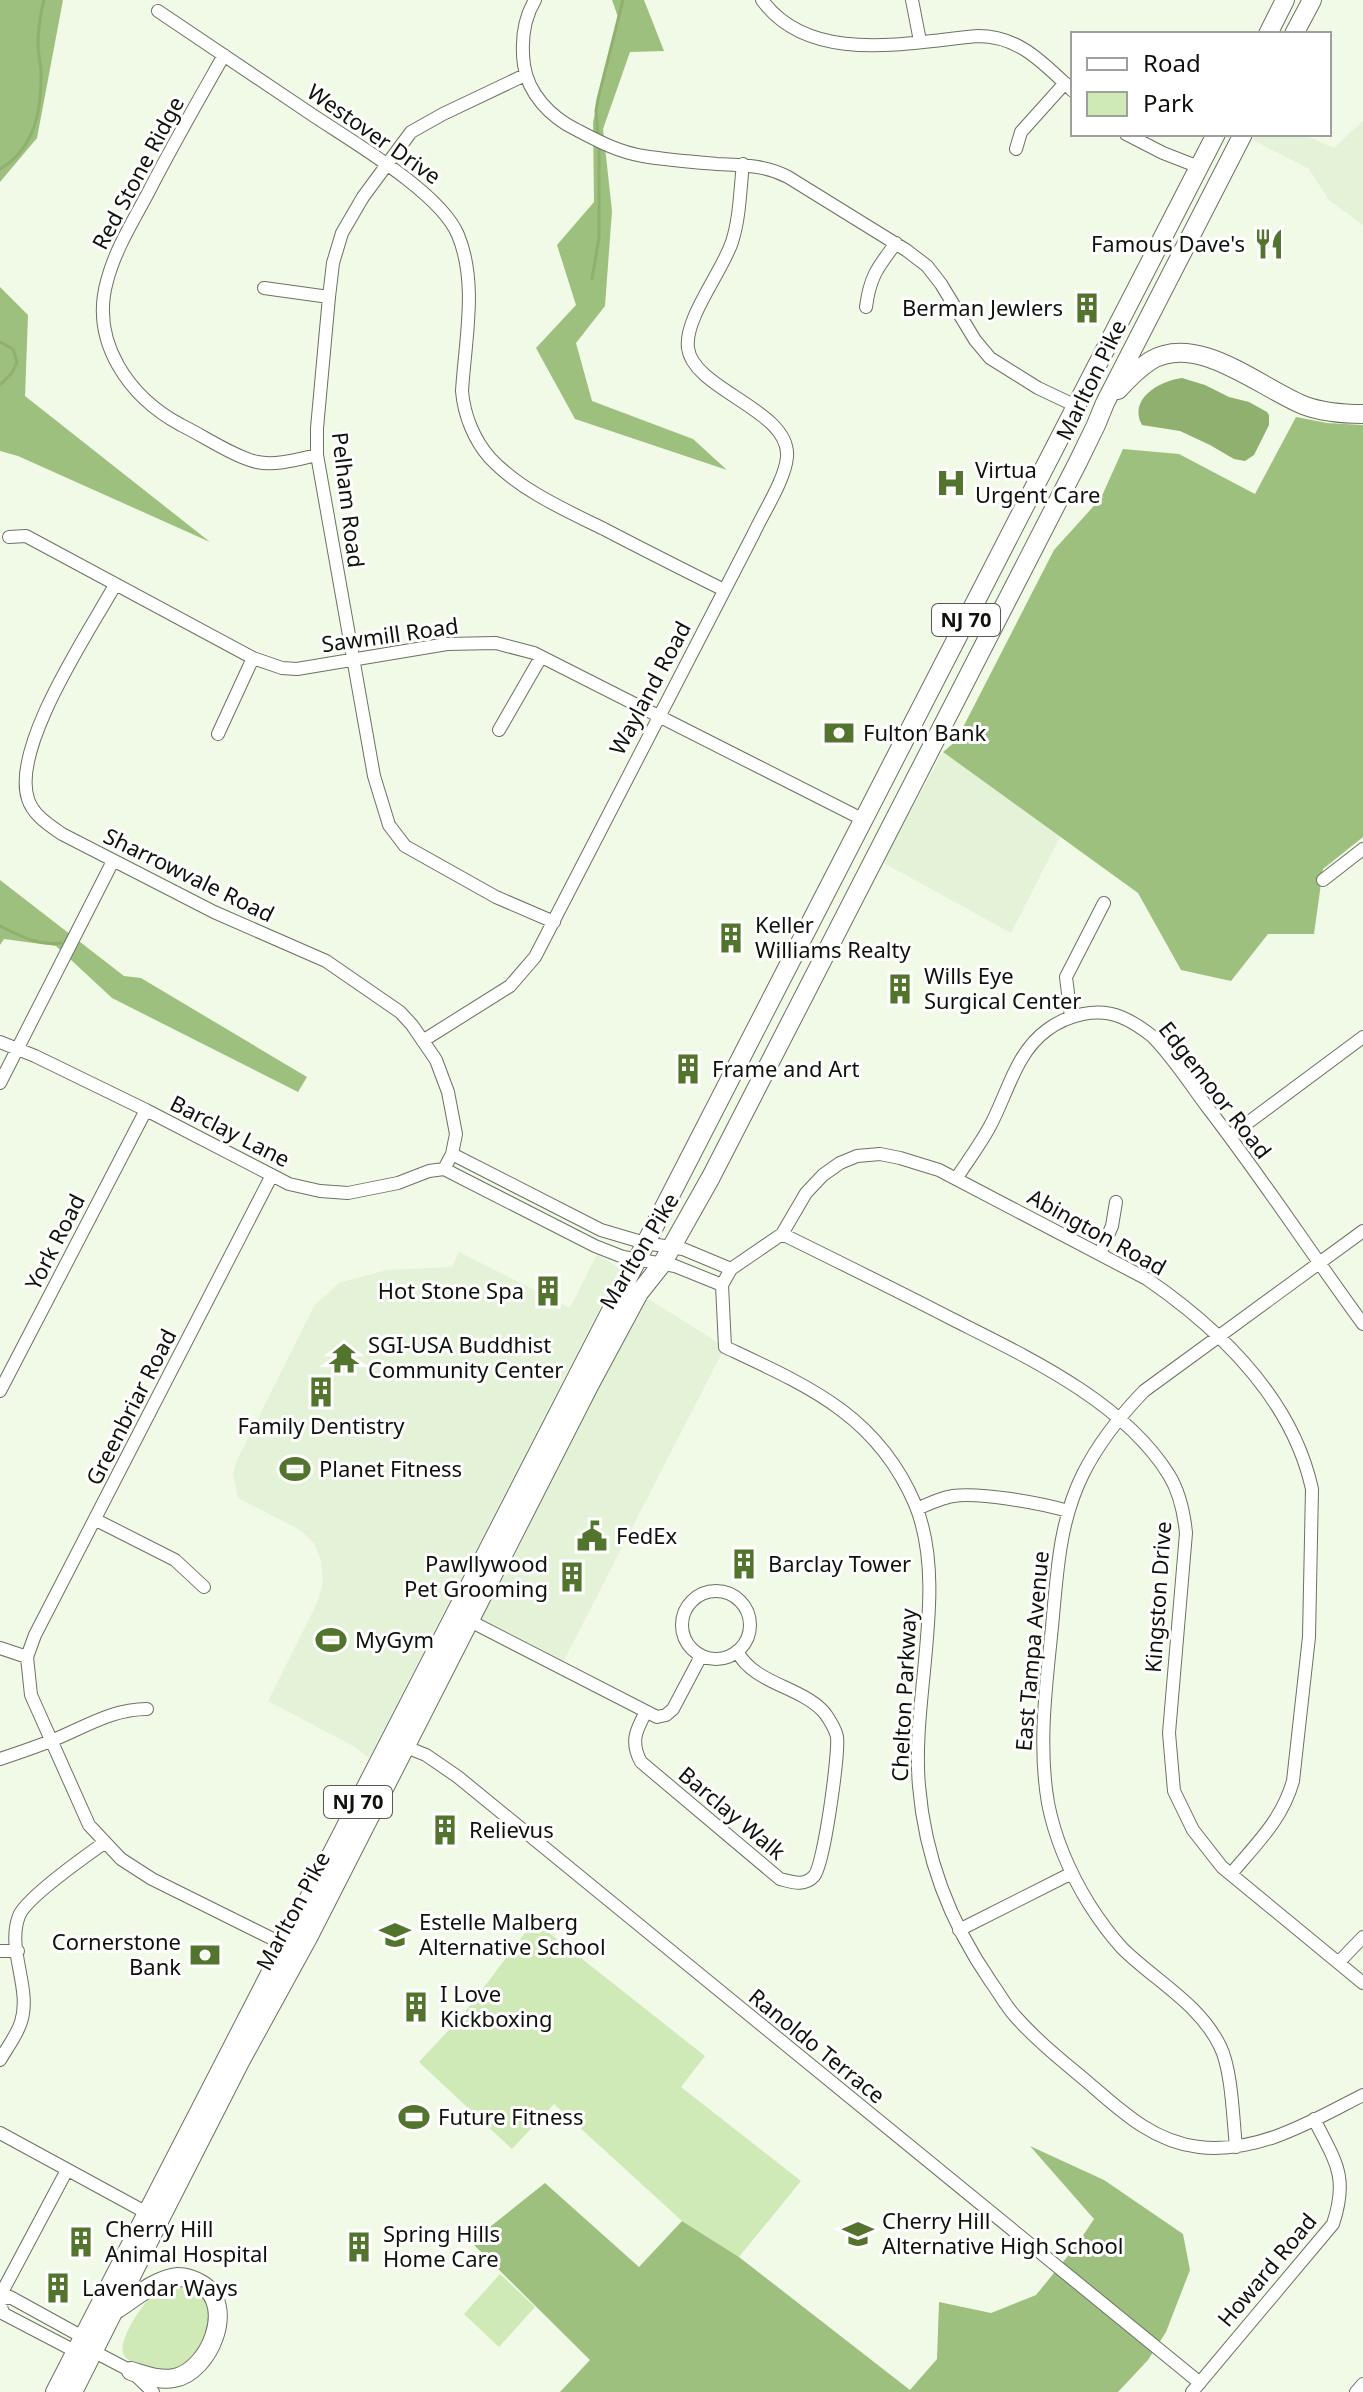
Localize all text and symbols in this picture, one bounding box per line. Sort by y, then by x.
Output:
legend [1071,32,1331,136]
text: Road [1143,46,1201,79]
street label: Westover Drive [302,76,447,190]
text: Park [1143,86,1194,119]
street label: Red Stone Ridge [84,91,190,254]
restaurant icon: Famous Dave's [1252,227,1286,261]
place label: Famous Dave's [1091,228,1245,258]
building icon: Berman Jewlers [1070,291,1104,325]
place label: Berman Jewlers [902,292,1063,322]
street label: Marlton Pike [1048,314,1132,445]
street label: Pelham Road [326,430,372,569]
place label: Virtua Urgent Care [975,454,1100,509]
hospital icon: Virtua Urgent Care [934,466,968,500]
road number: NJ 70 [932,604,1000,636]
street label: Sawmill Road [319,610,460,658]
street label: Wayland Road [601,615,697,760]
bank icon: Fulton Bank [822,716,856,750]
place label: Fulton Bank [863,717,986,747]
street label: Sharrowvale Road [99,820,280,928]
place label: Keller Williams Realty [755,909,911,964]
building icon: Keller Williams Realty [714,921,748,955]
place label: Wills Eye Surgical Center [924,960,1081,1015]
building icon: Wills Eye Surgical Center [883,972,917,1006]
street label: Edgemoor Road [1153,1015,1279,1164]
building icon: Frame and Art [671,1052,705,1086]
place label: Frame and Art [712,1053,859,1083]
street label: Barclay Lane [165,1087,295,1173]
street label: Abington Road [1023,1181,1172,1282]
street label: Marlton Pike [592,1187,685,1314]
street label: York Road [17,1188,91,1295]
building icon: Hot Stone Spa [531,1274,565,1308]
place label: Hot Stone Spa [378,1275,524,1305]
street label: Greenbriar Road [78,1323,182,1490]
place label: SGI-USA Buddhist Community Center [368,1329,563,1384]
temple icon: SGI-USA Buddhist Community Center [327,1341,361,1375]
building icon: Family Dentistry [304,1375,338,1409]
place label: Family Dentistry [237,1410,405,1440]
sports icon: Planet Fitness [278,1452,312,1486]
place label: Planet Fitness [319,1453,462,1483]
public building icon: FedEx [575,1519,609,1553]
place label: FedEx [616,1520,678,1550]
street label: Kingston Drive [1137,1520,1177,1674]
building icon: Barclay Tower [727,1547,761,1581]
place label: Pawllywood Pet Grooming [404,1548,548,1603]
place label: Barclay Tower [768,1548,911,1578]
street label: East Tampa Avenue [1007,1549,1055,1752]
building icon: Pawllywood Pet Grooming [555,1560,589,1594]
street label: Chelton Parkway [883,1607,923,1782]
sports icon: MyGym [314,1623,348,1657]
place label: MyGym [355,1624,434,1654]
street label: Barclay Walk [673,1759,792,1866]
road number: NJ 70 [324,1786,392,1818]
building icon: Relievus [428,1813,462,1847]
place label: Relievus [469,1814,554,1844]
street label: Marlton Pike [248,1846,336,1975]
place label: Estelle Malberg Alternative School [419,1906,606,1961]
school or university icon: Estelle Malberg Alternative School [378,1918,412,1952]
place label: Cornerstone Bank [52,1926,181,1981]
bank icon: Cornerstone Bank [188,1938,222,1972]
place label: I Love Kickboxing [440,1978,552,2033]
street label: Ranoldo Terrace [743,1981,892,2110]
building icon: I Love Kickboxing [399,1990,433,2024]
sports icon: Future Fitness [397,2100,431,2134]
place label: Future Fitness [438,2101,583,2131]
place label: Cherry Hill Alternative High School [882,2205,1123,2260]
street label: Howard Road [1210,2206,1323,2332]
place label: Cherry Hill Animal Hospital [105,2213,268,2268]
school or university icon: Cherry Hill Alternative High School [841,2217,875,2251]
place label: Spring Hills Home Care [383,2218,500,2273]
building icon: Cherry Hill Animal Hospital [64,2225,98,2259]
building icon: Spring Hills Home Care [342,2230,376,2264]
building icon: Lavendar Ways [41,2271,75,2305]
place label: Lavendar Ways [82,2272,238,2302]

